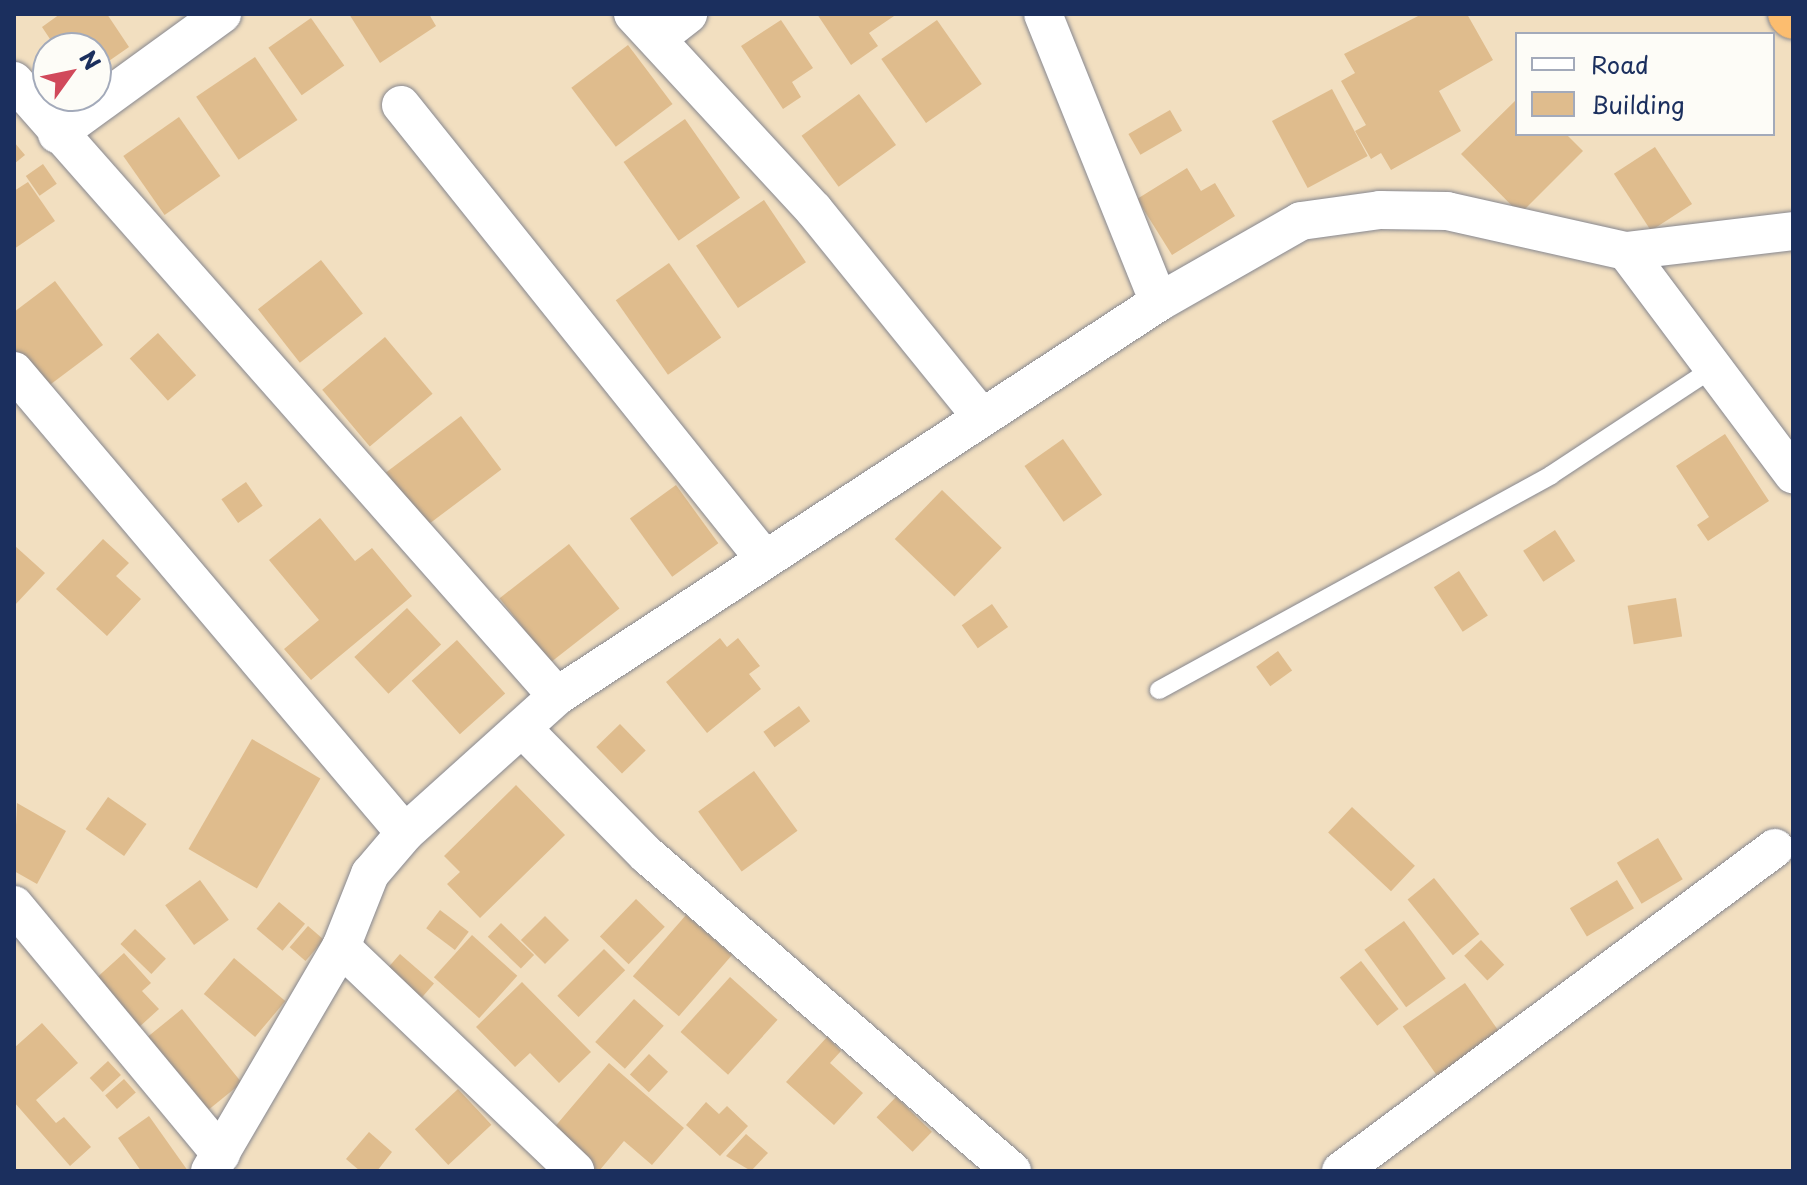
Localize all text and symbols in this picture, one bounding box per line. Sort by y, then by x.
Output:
north arrow [32,32,112,112]
legend [1515,32,1775,136]
text: N [72,43,109,76]
text: Road [1591,46,1649,82]
text: Building [1591,86,1685,122]

